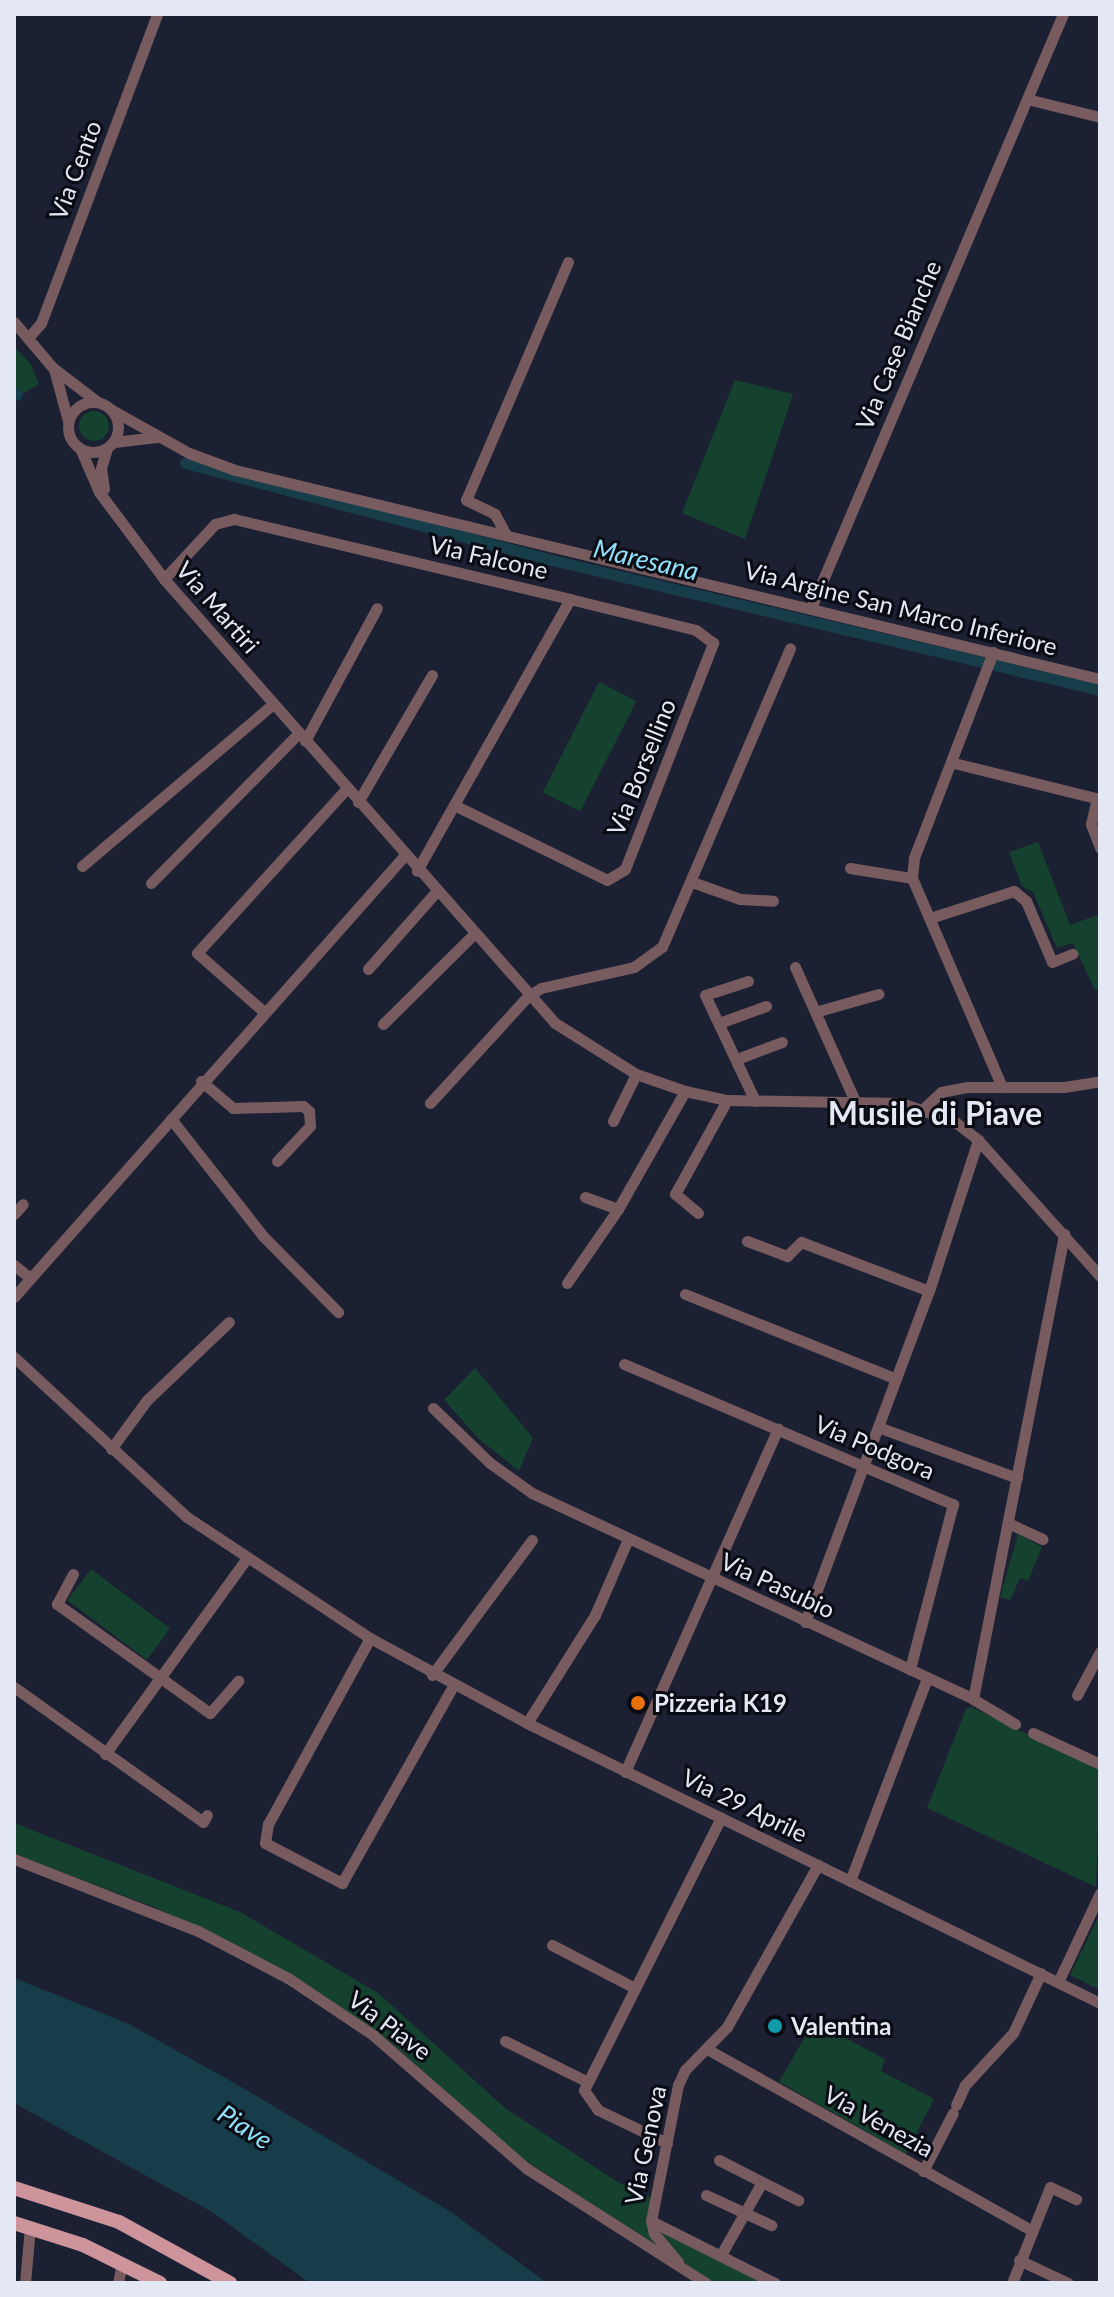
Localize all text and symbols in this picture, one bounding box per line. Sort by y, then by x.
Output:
street label: Via Cento [43,116,107,224]
street label: Via Case Bianche [849,256,947,434]
street label: Via Falcone [427,529,551,585]
water label: Maresana [590,533,702,587]
street label: Via Martiri [170,555,266,659]
street label: Via Argine San Marco Inferiore [741,555,1061,661]
street label: Via Borsellino [601,694,681,840]
district label: Musile di Piave [828,1094,1042,1132]
street label: Via Podgora [811,1409,939,1485]
street label: Via Pasubio [716,1546,840,1624]
place label: Pizzeria K19 [654,1689,787,1717]
marker: Pizzeria K19 [629,1694,647,1712]
street label: Via 29 Aprile [677,1762,813,1848]
street label: Via Piave [343,1984,437,2066]
place label: Valentina [791,2012,891,2040]
marker: Valentina [766,2017,784,2035]
street label: Via Venezia [819,2079,939,2163]
street label: Via Genova [618,2083,672,2207]
water label: Piave [212,2098,278,2156]

